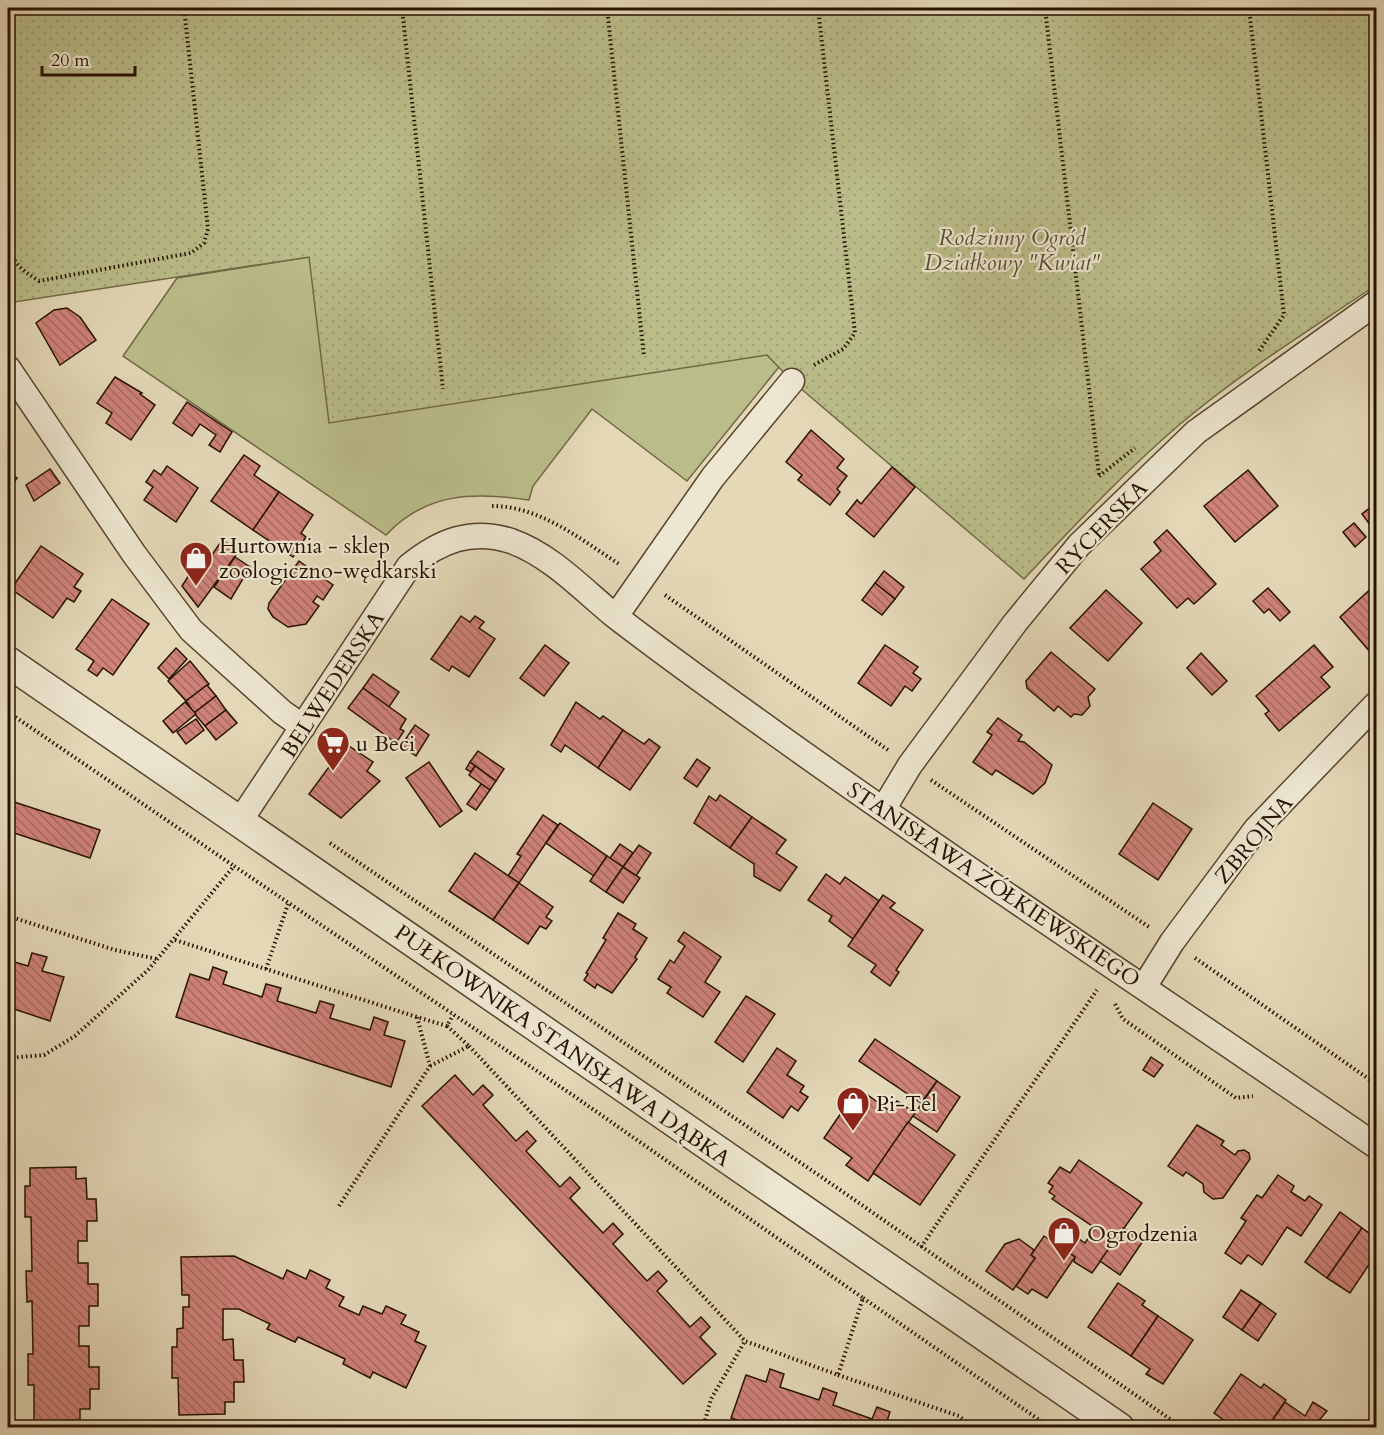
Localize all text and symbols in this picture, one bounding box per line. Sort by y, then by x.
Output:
scale bar [42,39,135,77]
text: 20 m [51,48,90,73]
park label: Rodzinny Ogród Działkowy "Kwiat" [924,223,1100,278]
street label: RYCERSKA [1049,474,1155,581]
place label: Hurtownia - sklep zoologiczno-wędkarski [219,531,437,586]
shop icon: Hurtownia - sklep zoologiczno-wędkarski [178,540,214,587]
street label: BELWEDERSKA [274,605,392,764]
supermarket icon: u Beci [315,725,351,772]
place label: u Beci [356,729,415,759]
street label: STANISŁAWA ŻÓŁKIEWSKIEGO [841,775,1146,994]
street label: ZBROJNA [1208,789,1300,890]
street label: PUŁKOWNIKA STANISŁAWA DĄBKA [389,918,737,1174]
shop icon: Pi-Tel [835,1085,871,1132]
place label: Pi-Tel [876,1089,937,1119]
shop icon: Ogrodzenia [1046,1215,1082,1262]
place label: Ogrodzenia [1087,1219,1198,1249]

